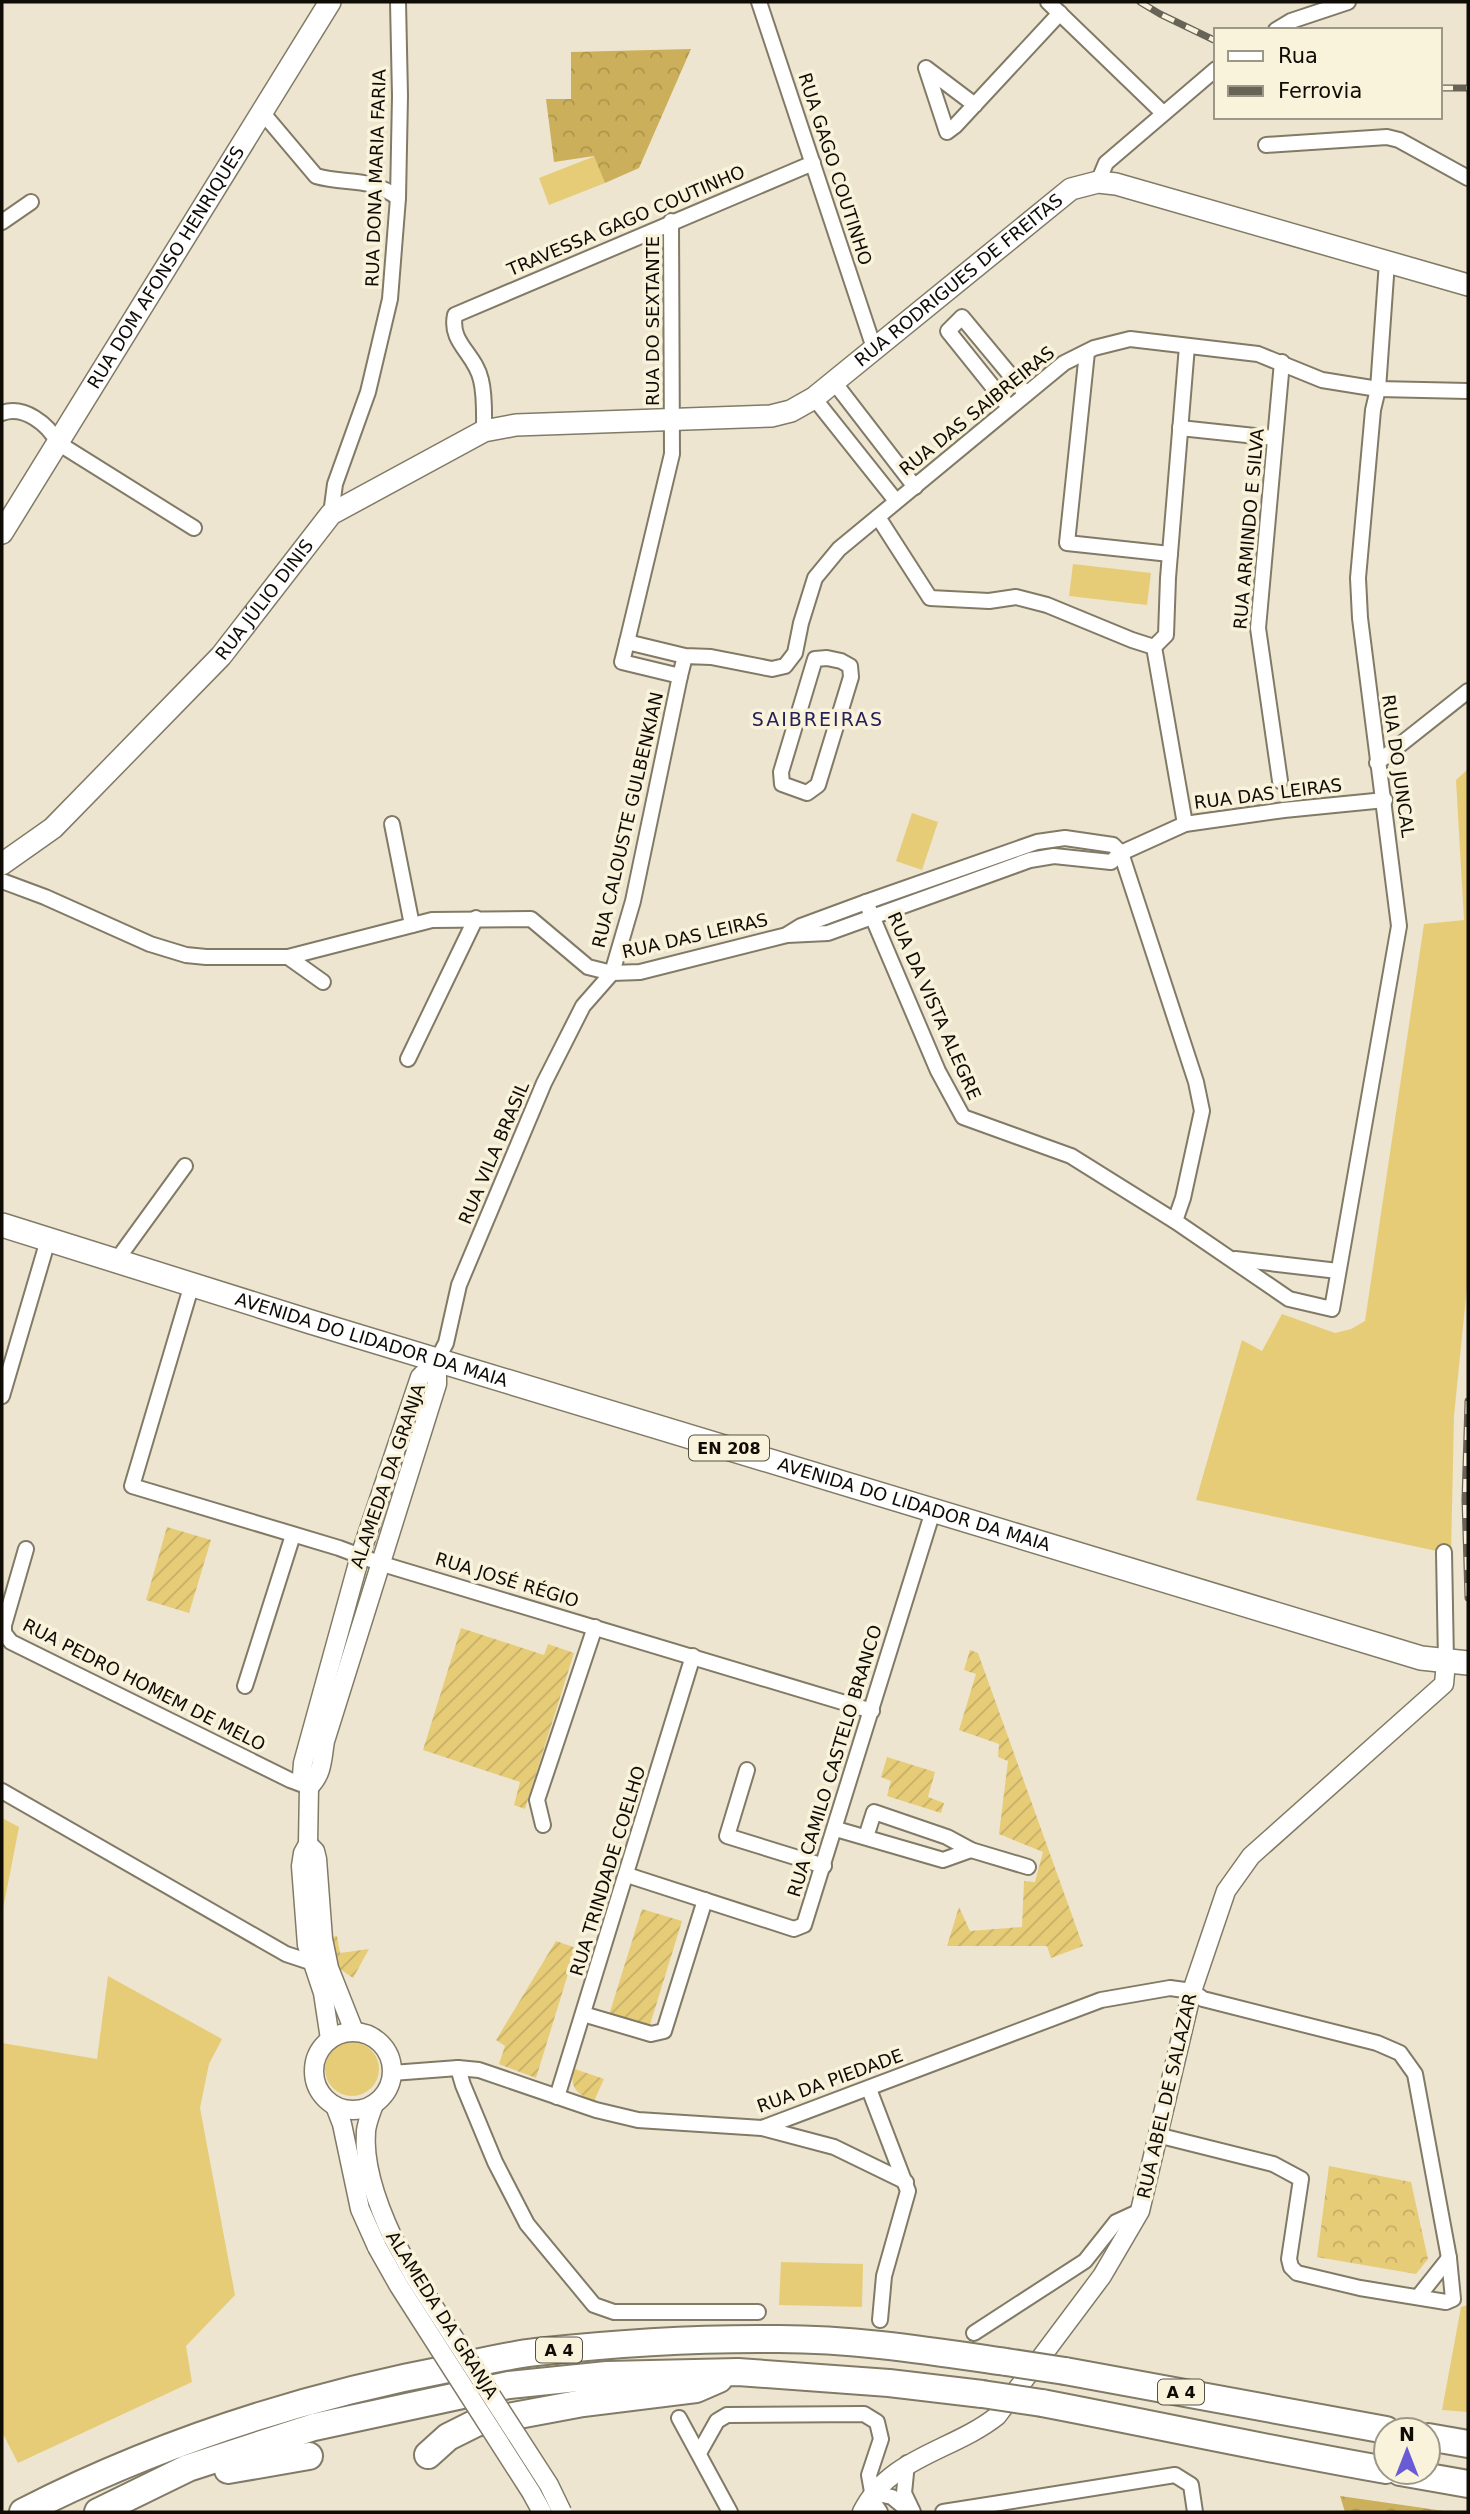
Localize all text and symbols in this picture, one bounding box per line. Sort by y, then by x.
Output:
legend [1214,28,1442,119]
text: Rua [1278,44,1318,68]
street label: RUA DONA MARIA FARIA [361,68,390,287]
street label: RUA GAGO COUTINHO [794,70,877,268]
text: Ferrovia [1278,79,1362,103]
street label: RUA DOM AFONSO HENRIQUES [83,142,248,392]
street label: TRAVESSA GAGO COUTINHO [503,161,748,281]
street label: RUA RODRIGUES DE FREITAS [850,189,1067,371]
street label: RUA DO SEXTANTE [642,236,663,406]
street label: RUA DAS SAIBREIRAS [895,342,1058,480]
street label: RUA ARMINDO E SILVA [1229,427,1268,630]
street label: RUA JÚLIO DINIS [211,535,317,664]
street label: RUA CALOUSTE GULBENKIAN [588,690,667,950]
street label: RUA DO JUNCAL [1378,693,1419,839]
district label: SAIBREIRAS [752,708,884,730]
street label: RUA DAS LEIRAS [1193,774,1343,813]
street label: RUA DAS LEIRAS [620,909,770,962]
street label: RUA DA VISTA ALEGRE [883,909,985,1103]
street label: RUA VILA BRASIL [454,1078,533,1227]
street label: AVENIDA DO LIDADOR DA MAIA [233,1288,511,1391]
street label: ALAMEDA DA GRANJA [346,1380,429,1571]
road number: EN 208 [689,1436,769,1460]
street label: AVENIDA DO LIDADOR DA MAIA [775,1453,1054,1555]
street label: RUA JOSÉ RÉGIO [433,1548,581,1611]
street label: RUA PEDRO HOMEM DE MELO [19,1614,269,1755]
street label: RUA CAMILO CASTELO BRANCO [783,1622,886,1899]
street label: RUA TRINDADE COELHO [566,1763,650,1978]
street label: RUA ABEL DE SALAZAR [1133,1991,1200,2201]
street label: RUA DA PIEDADE [754,2044,906,2117]
street label: ALAMEDA DA GRANJA [382,2227,503,2403]
road number: A 4 [536,2338,582,2362]
road number: A 4 [1158,2380,1204,2404]
north arrow [1372,2416,1442,2486]
text: N [1399,2423,1415,2445]

